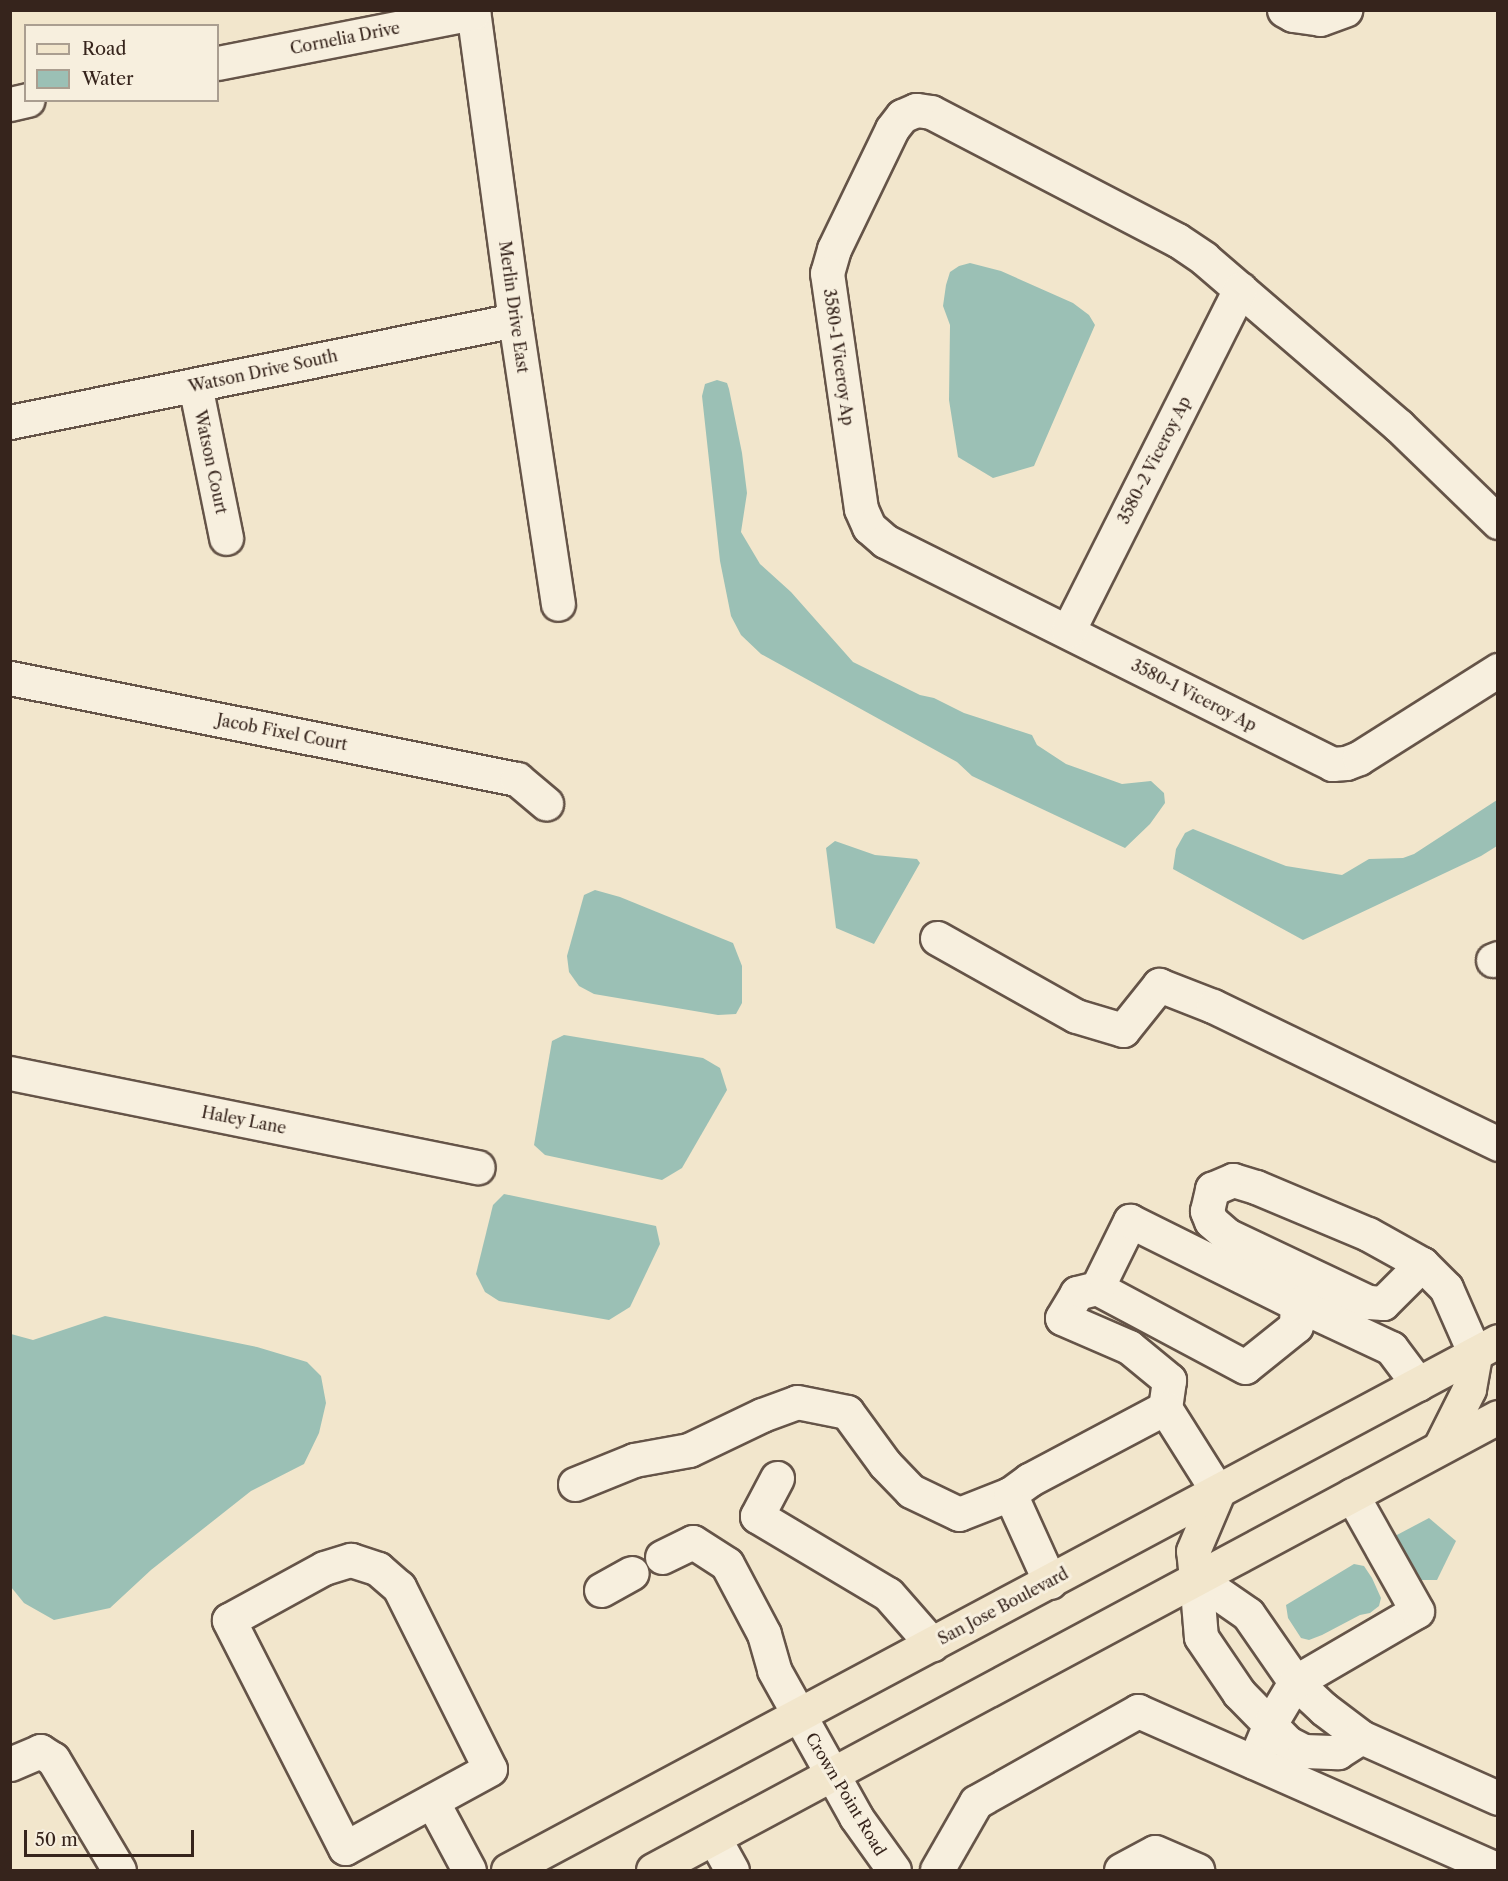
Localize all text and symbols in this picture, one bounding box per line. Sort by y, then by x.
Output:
street label: Cornelia Drive [288,18,402,58]
legend [24,24,219,102]
text: Road [82,38,127,60]
text: Water [82,68,134,90]
street label: Merlin Drive East [495,240,533,374]
street label: 3580-1 Viceroy Ap [820,286,858,428]
street label: Watson Drive South [187,346,339,396]
street label: 3580-2 Viceroy Ap [1113,392,1195,528]
street label: Watson Court [191,408,231,516]
street label: 3580-1 Viceroy Ap [1127,655,1261,735]
street label: Jacob Fixel Court [215,710,349,754]
street label: Haley Lane [200,1102,288,1138]
street label: San Jose Boulevard [935,1564,1071,1648]
street label: Crown Point Road [802,1729,890,1859]
scale bar [27,1818,196,1856]
text: 50 m [35,1829,78,1851]

